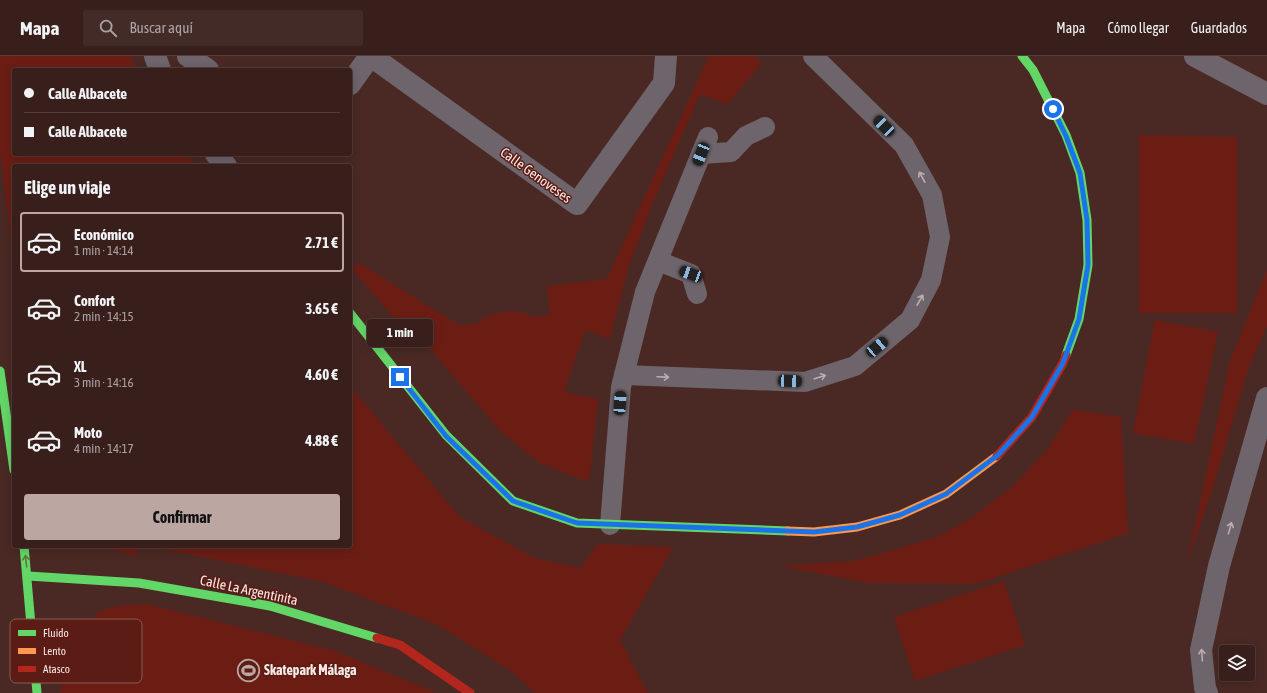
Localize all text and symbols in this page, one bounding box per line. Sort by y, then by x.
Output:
search box [83,10,363,46]
text: Mapa [20,17,59,39]
icon: search [97,17,119,39]
text: Buscar aquí [129,19,193,36]
text: Mapa [1056,20,1085,36]
text: Cómo llegar [1107,20,1169,36]
text: Guardados [1191,20,1247,36]
text: Calle Albacete [48,85,127,102]
route start [1044,100,1062,118]
car [871,113,897,139]
text: Calle Albacete [48,123,127,140]
car [691,141,711,167]
street label: Calle Genoveses [497,144,575,206]
one-way arrow [917,172,925,184]
text: Elige un viaje [24,177,111,198]
icon: car [26,224,62,260]
text: Económico [74,226,134,243]
text: 2.71 € [305,234,338,251]
text: 1 min · 14:14 [74,243,134,258]
car [678,264,704,284]
icon: car [26,290,62,326]
text: Confort [74,292,115,309]
one-way arrow [917,295,925,307]
text: 3.65 € [305,300,338,317]
text: 2 min · 14:15 [74,309,134,324]
callout: 1 min [367,319,433,347]
text: 1 min [387,325,413,340]
car [864,335,890,359]
icon: car [26,356,62,392]
text: XL [74,358,87,375]
text: 4.60 € [305,366,338,383]
route end [391,368,409,386]
one-way arrow [656,373,669,380]
one-way arrow [814,373,827,380]
text: 3 min · 14:16 [74,375,134,390]
car [778,375,802,387]
car [613,391,627,415]
icon: car [26,422,62,458]
text: Moto [74,424,102,441]
text: 4.88 € [305,432,338,449]
text: 4 min · 14:17 [74,441,134,456]
button: Confirmar [24,494,340,540]
one-way arrow [1227,522,1234,535]
one-way arrow [22,555,30,568]
street label: Calle La Argentinita [199,572,299,608]
legend [10,619,142,683]
text: Fluido [43,627,69,639]
text: Lento [43,645,66,657]
map controls [1219,645,1255,681]
button: layers [1219,645,1255,681]
one-way arrow [1198,649,1205,662]
sports icon: Skatepark Málaga [235,657,261,683]
place label: Skatepark Málaga [264,662,357,678]
text: Atasco [43,663,70,675]

